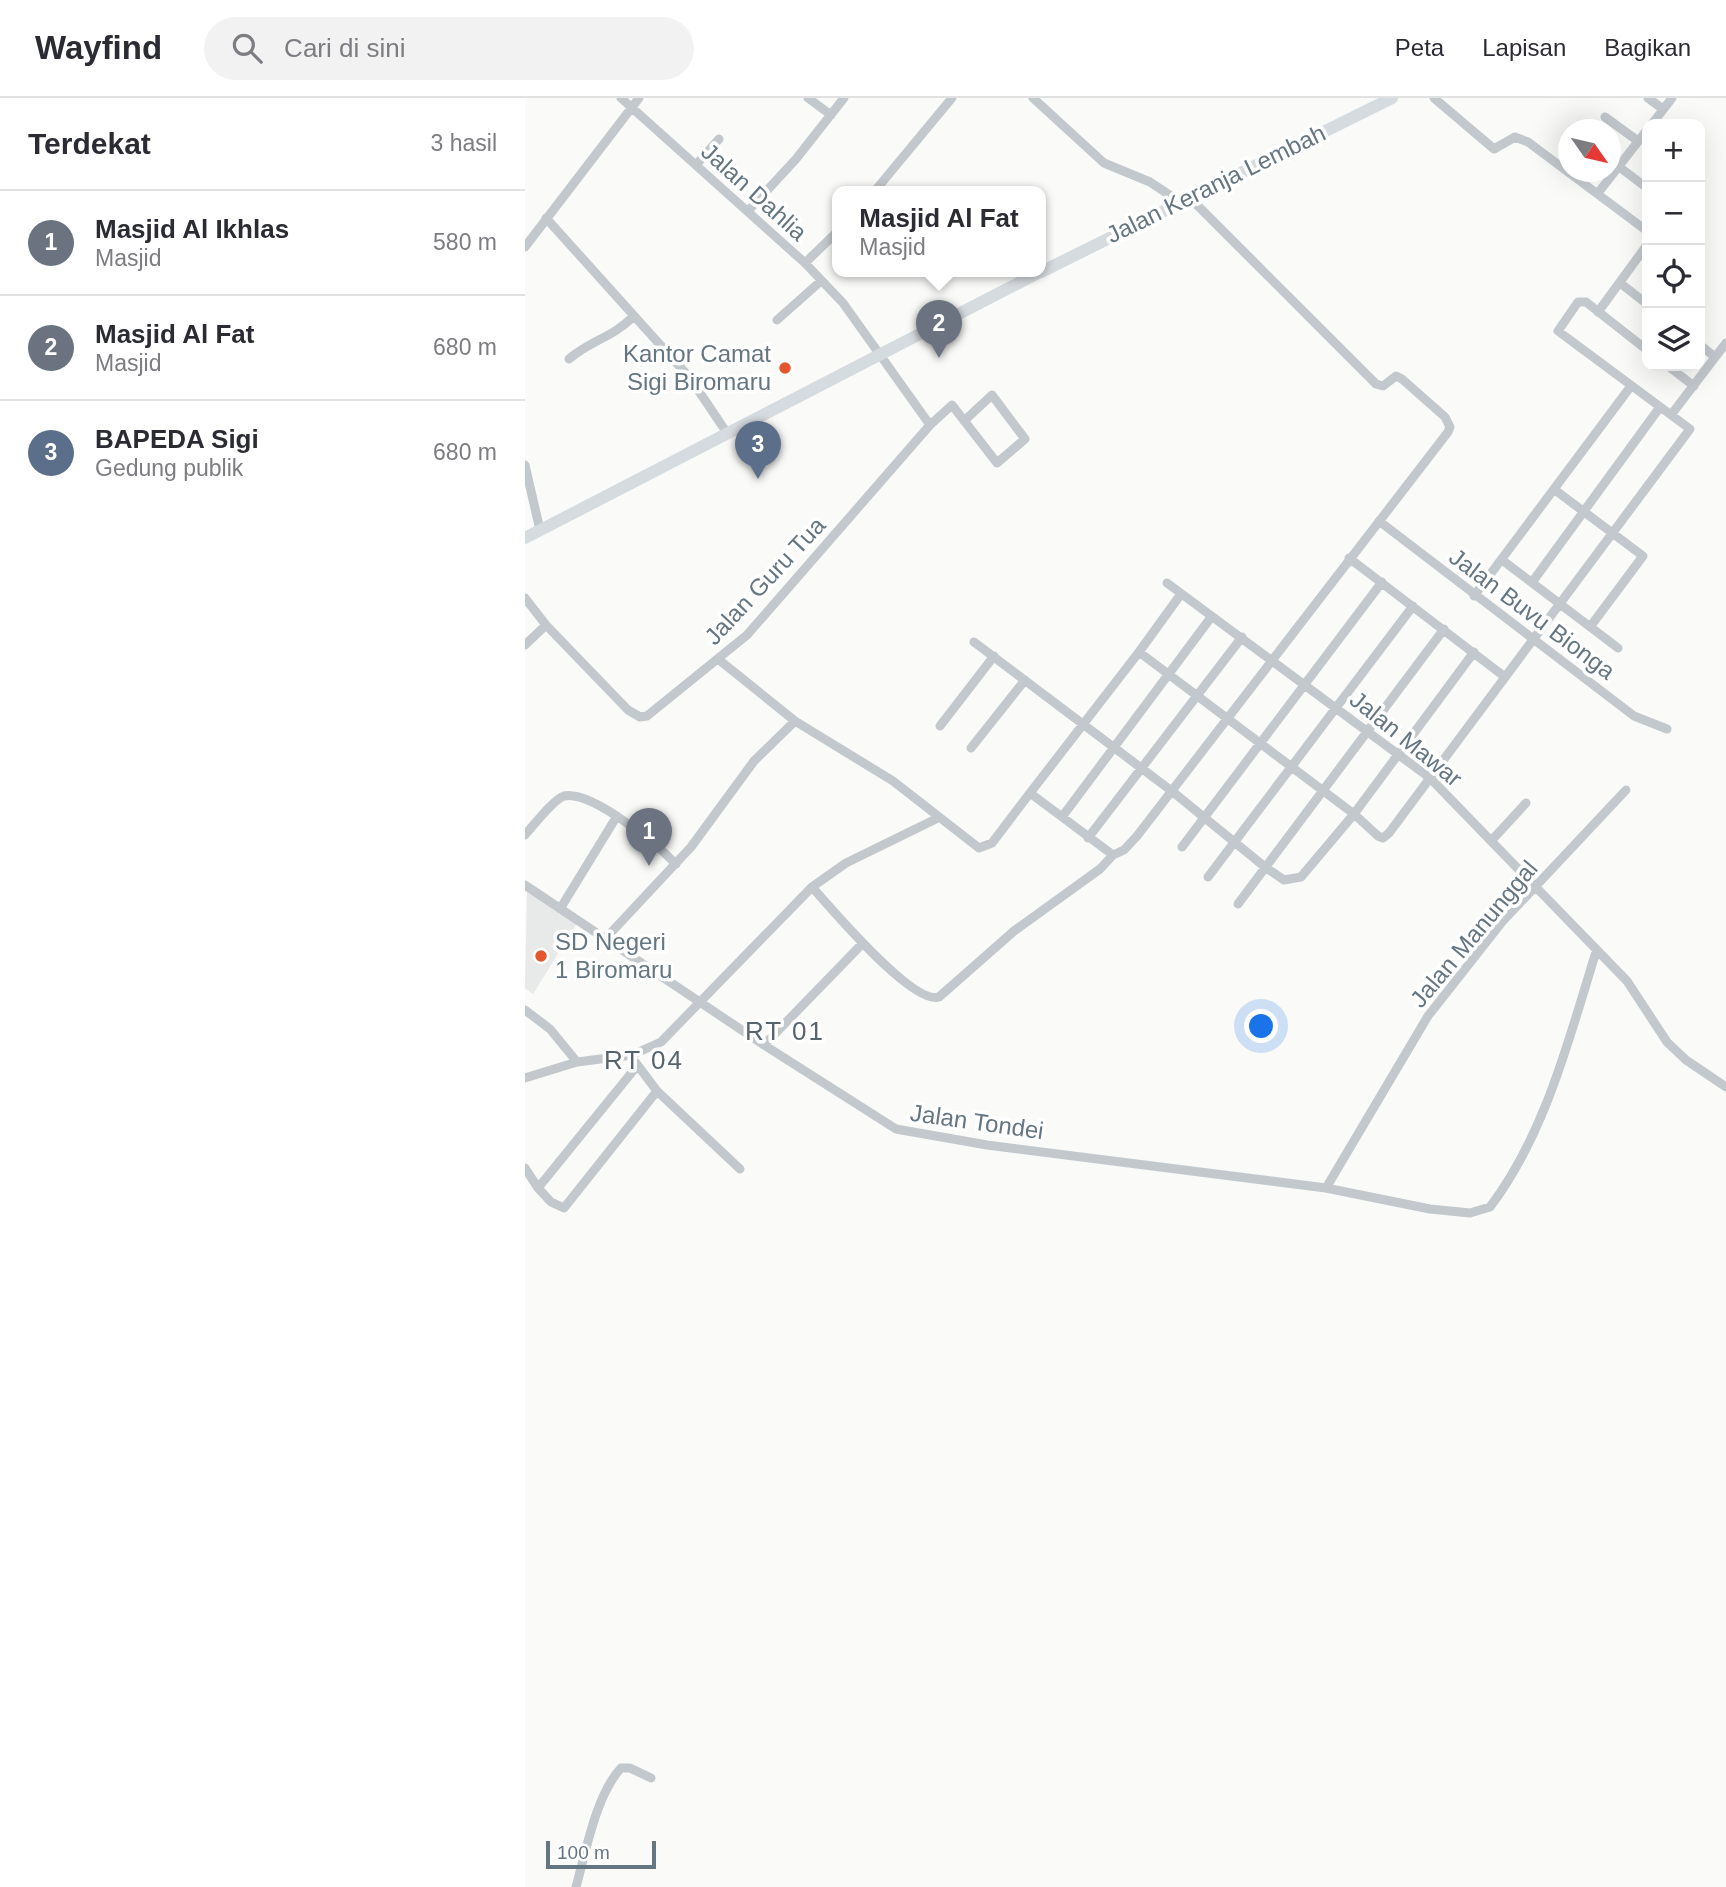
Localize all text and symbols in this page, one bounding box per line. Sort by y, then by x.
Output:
search box [204,17,694,80]
text: Wayfind [35,29,162,66]
icon: search [228,29,266,67]
text: Cari di sini [284,33,405,63]
text: Peta [1395,34,1444,61]
text: Lapisan [1482,34,1566,61]
text: Bagikan [1604,34,1691,61]
street label: Jalan Keranja Lembah [1102,119,1330,248]
north arrow [1558,119,1621,182]
map controls [1642,119,1705,371]
button: + [1642,119,1705,182]
text: Terdekat [28,127,151,160]
text: 3 hasil [431,130,497,156]
street label: Jalan Dahlia [696,137,813,246]
button: − [1642,182,1705,245]
popup [832,186,1046,277]
text: Masjid Al Fat [859,203,1019,233]
text: Masjid Al Ikhlas [95,214,289,244]
text: 1 [45,229,57,255]
text: 580 m [433,229,497,255]
text: Masjid [859,234,926,260]
text: Masjid [95,245,161,271]
button: locate [1642,245,1705,308]
pin: 2 [916,300,962,358]
button: layers [1642,308,1705,371]
text: Masjid Al Fat [95,319,254,349]
text: 2 [45,334,57,360]
text: 680 m [433,334,497,360]
place label: Kantor Camat Sigi Biromaru [623,340,771,395]
text: Masjid [95,350,161,376]
marker: Kantor Camat Sigi Biromaru [777,360,793,376]
pin: 3 [735,421,781,479]
text: BAPEDA Sigi [95,424,259,454]
text: 3 [45,439,57,465]
text: 680 m [433,439,497,465]
text: Gedung publik [95,455,243,481]
street label: Jalan Guru Tua [699,511,831,650]
street label: Jalan Buvu Bionga [1444,543,1621,685]
street label: Jalan Mawar [1345,685,1468,792]
pin: 1 [626,808,672,866]
street label: Jalan Manunggal [1405,855,1543,1012]
place label: SD Negeri 1 Biromaru [555,928,672,983]
marker: SD Negeri 1 Biromaru [533,948,549,964]
your location [1244,1009,1278,1043]
district label: RT 01 [745,1016,825,1046]
district label: RT 04 [604,1045,684,1075]
street label: Jalan Tondei [909,1099,1045,1144]
scale bar [546,1838,656,1870]
text: 100 m [557,1842,610,1863]

